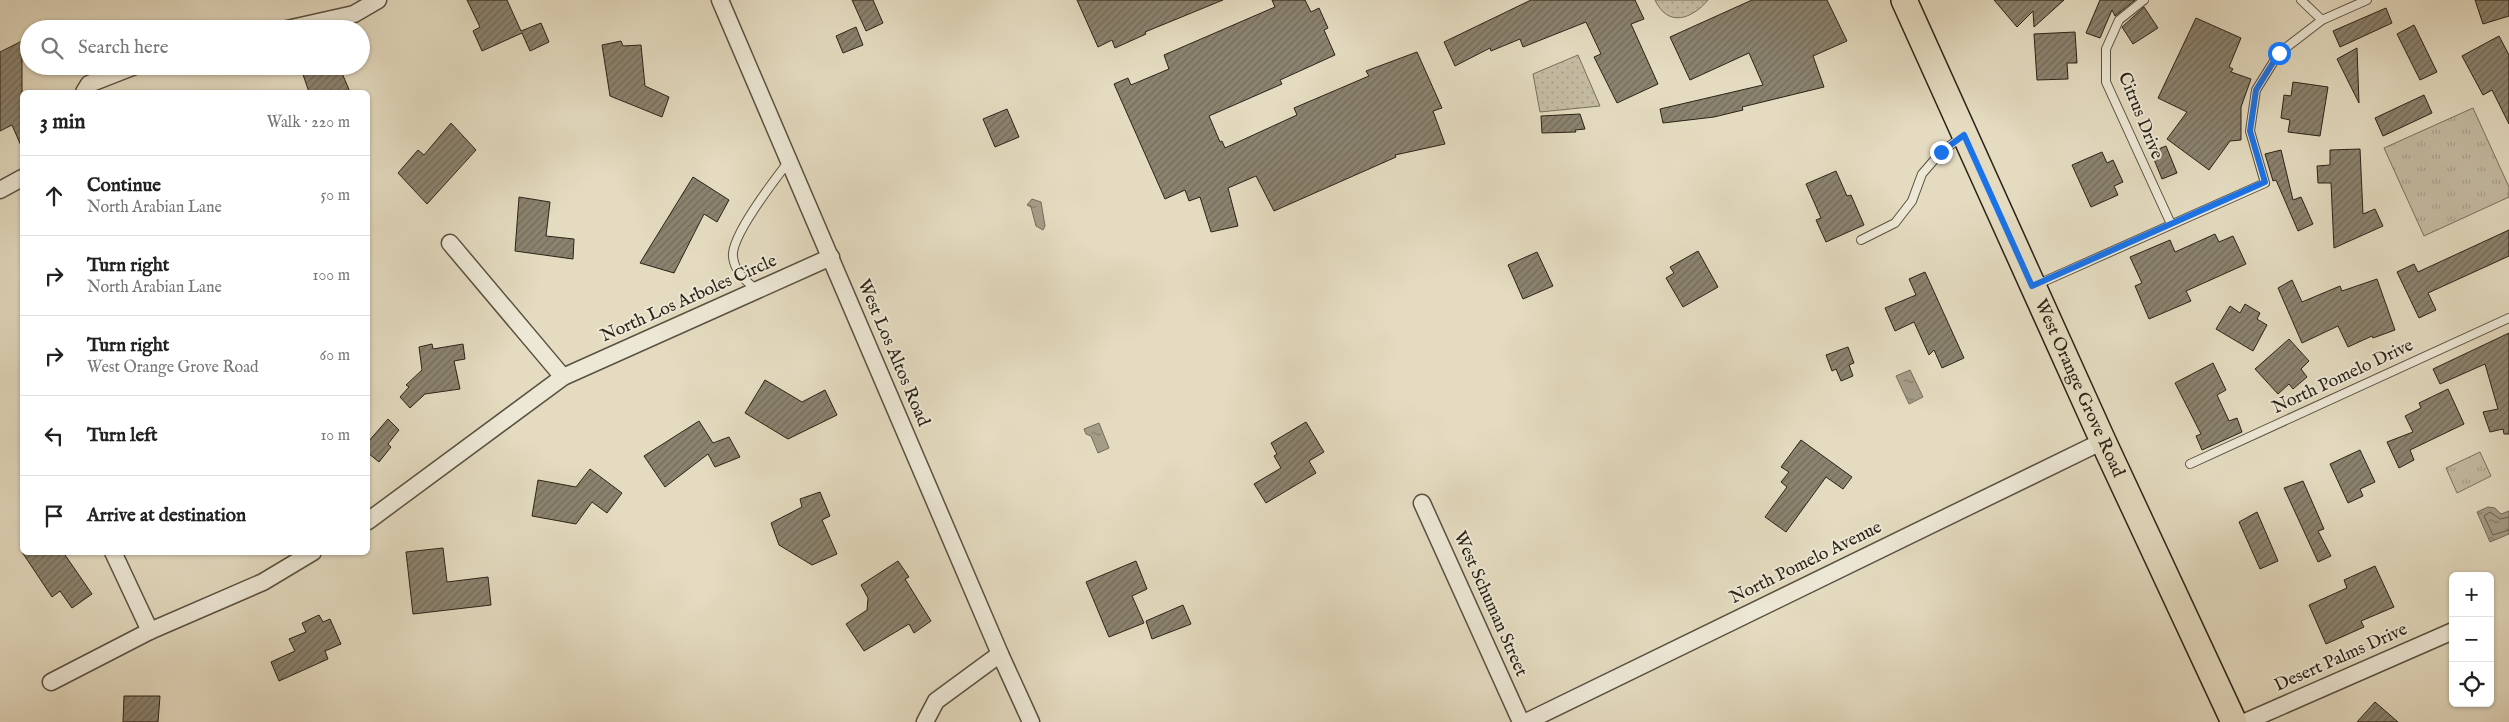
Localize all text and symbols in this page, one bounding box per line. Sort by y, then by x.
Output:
search box [20,20,370,75]
icon: search [38,34,66,62]
text: Search here [78,36,169,60]
route start [2268,42,2291,65]
street label: Citrus Drive [2112,69,2168,163]
text: 3 min [40,109,85,136]
text: Walk · 220 m [267,113,350,133]
route end [1930,141,1953,164]
text: Continue [87,174,161,198]
icon: ahead [40,182,68,210]
text: 50 m [321,186,350,206]
text: North Arabian Lane [87,198,222,218]
street label: North Los Arboles Circle [597,250,781,348]
text: Turn right [87,254,169,278]
icon: right [40,262,68,290]
text: 100 m [313,266,350,286]
street label: West Los Altos Road [852,276,935,430]
text: North Arabian Lane [87,278,222,298]
street label: West Orange Grove Road [2029,296,2130,481]
text: Turn right [87,334,169,358]
street label: North Pomelo Drive [2269,334,2417,420]
icon: right [40,342,68,370]
text: 60 m [320,346,350,366]
text: West Orange Grove Road [87,358,259,378]
icon: left [40,422,68,450]
text: Turn left [87,424,158,448]
text: 10 m [320,426,350,446]
icon: arrive [40,502,68,530]
text: Arrive at destination [87,504,246,528]
street label: North Pomelo Avenue [1726,516,1886,610]
street label: West Schuman Street [1448,528,1532,680]
map controls [2449,572,2494,707]
button: + [2449,572,2494,617]
button: − [2449,617,2494,662]
street label: Desert Palms Drive [2271,618,2411,698]
button: locate [2449,662,2494,707]

